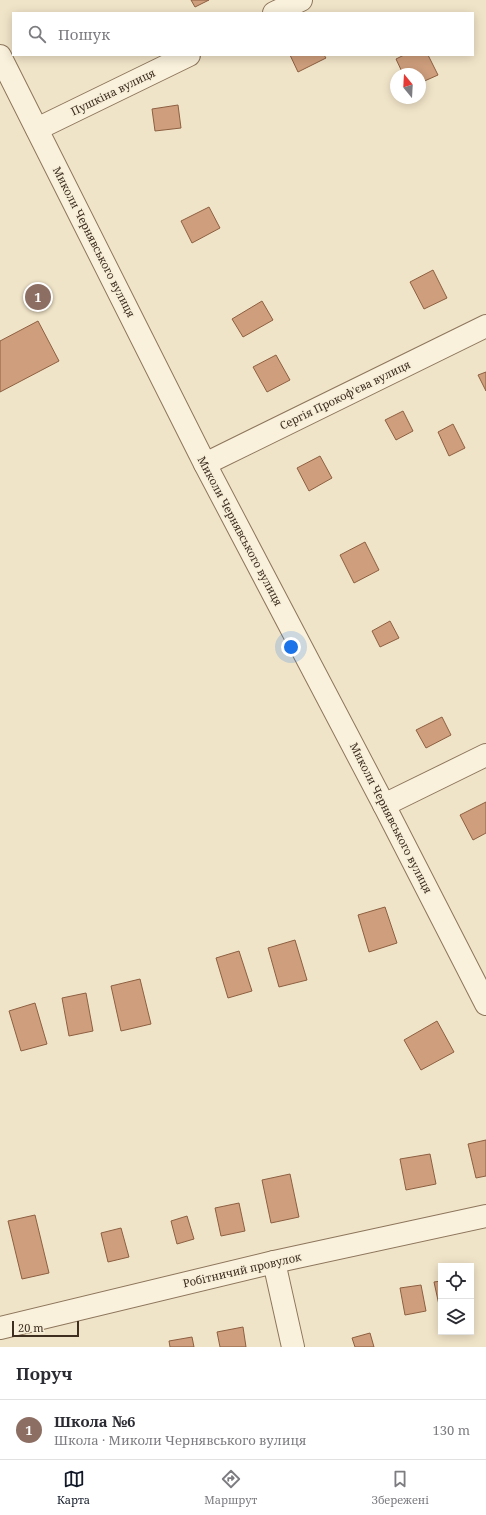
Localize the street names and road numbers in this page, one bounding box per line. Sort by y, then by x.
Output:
street label: Пушкіна вулиця [68,65,157,118]
street label: Миколи Чернявського вулиця [50,164,139,320]
street label: Сергія Прокоф'єва вулиця [277,356,413,433]
street label: Миколи Чернявського вулиця [195,453,286,608]
street label: Миколи Чернявського вулиця [347,740,436,896]
street label: Робітничий провулок [181,1248,303,1290]

